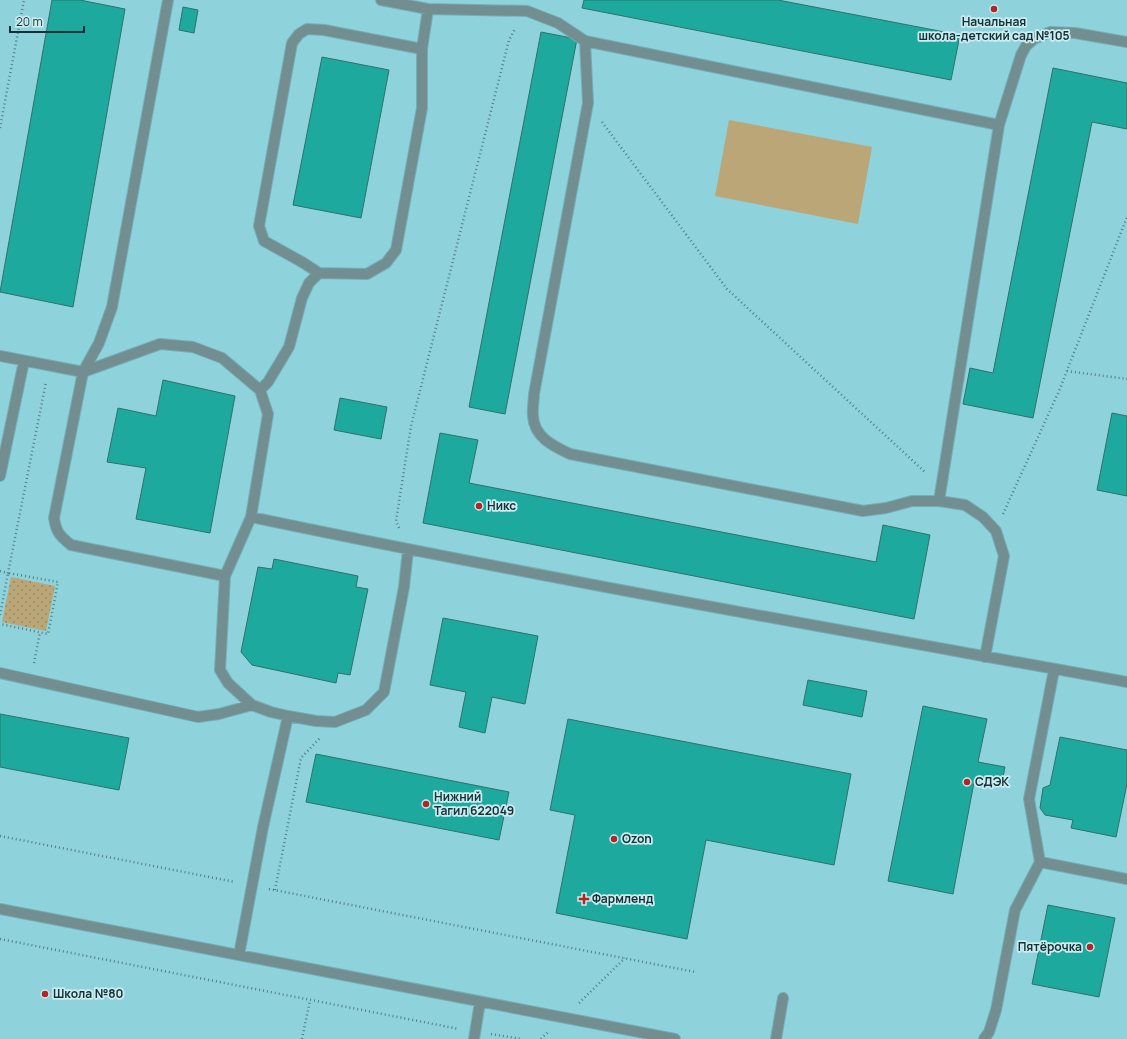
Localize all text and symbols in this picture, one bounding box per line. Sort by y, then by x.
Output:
marker: Начальная школа-детский сад №105 [989,4,999,14]
scale bar [10,8,84,34]
text: 20 m [16,13,43,30]
place label: Начальная школа-детский сад №105 [918,13,1070,44]
place label: Никс [487,497,516,514]
marker: Никс [474,501,484,511]
place label: СДЭК [975,773,1009,790]
marker: СДЭК [962,777,972,787]
place label: Нижний Тагил 622049 [434,788,514,819]
marker: Нижний Тагил 622049 [421,799,431,809]
place label: Ozon [622,830,652,847]
marker: Ozon [609,834,619,844]
place label: Фармленд [592,890,654,907]
marker: Фармленд [579,894,589,904]
place label: Пятёрочка [1018,938,1082,955]
marker: Пятёрочка [1085,942,1095,952]
place label: Школа №80 [53,985,124,1002]
marker: Школа №80 [40,989,50,999]

